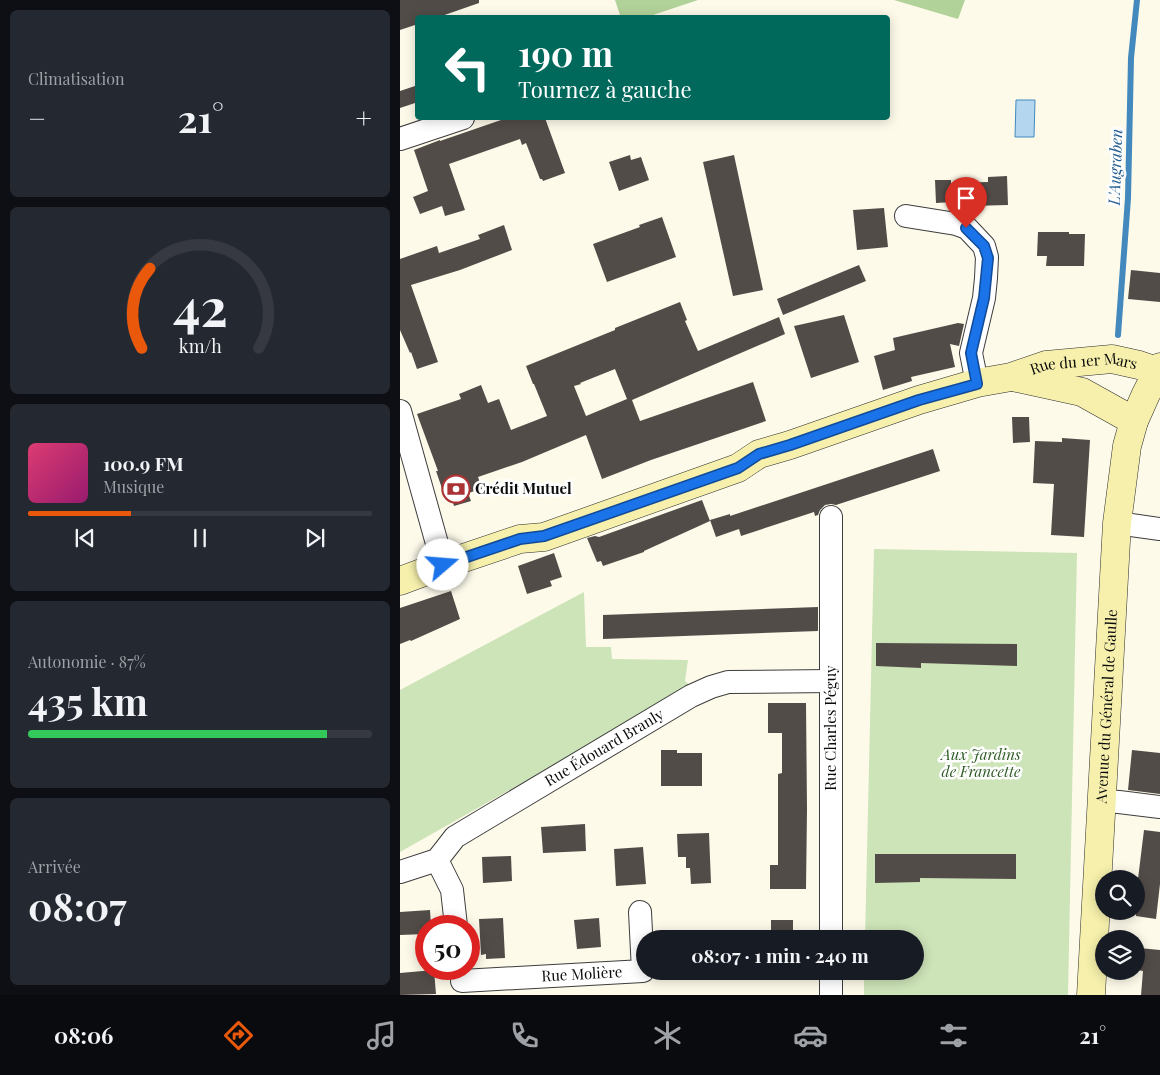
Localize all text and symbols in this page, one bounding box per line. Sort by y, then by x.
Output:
text: 190 m [518,29,613,76]
icon: left [435,35,500,100]
text: Climatisation [28,68,125,89]
text: Tournez à gauche [518,74,692,104]
text: 21° [178,92,224,143]
text: − [28,99,46,136]
text: + [356,99,372,136]
water label: L'Augraben [1103,128,1126,207]
pin [945,177,987,228]
icon: arrive [952,184,980,212]
text: 42 [173,271,227,340]
text: km/h [179,334,222,357]
street label: Rue du 1er Mars [1027,348,1139,379]
text: 100.9 FM [103,450,184,476]
bank icon: Crédit Mutuel [441,474,471,504]
text: Musique [103,476,164,497]
place label: Crédit Mutuel [475,478,572,498]
icon: previous [71,524,99,552]
icon: pause [186,524,214,552]
icon: next [301,524,329,552]
position arrow [416,538,468,590]
street label: Avenue du Général de Gaulle [1091,609,1121,805]
text: Autonomie · 87% [28,651,146,672]
street label: Rue Charles Péguy [820,665,840,791]
text: 435 km [28,675,148,726]
street label: Rue Édouard Branly [541,703,667,790]
park label: Aux Jardins de Francette [939,744,1021,781]
text: Arrivée [28,856,81,877]
map controls [1095,870,1145,980]
button: search [1095,870,1145,920]
text: 08:07 [28,880,127,931]
speed limit sign: 50 [415,915,480,980]
button: layers [1095,930,1145,980]
text: 08:07 · 1 min · 240 m [691,942,869,968]
street label: Rue Molière [541,961,623,986]
icon: directions [221,1018,256,1053]
icon: music [364,1018,399,1053]
icon: phone [507,1018,542,1053]
icon: climate [650,1018,685,1053]
icon: car [793,1018,828,1053]
icon: filters [936,1018,971,1053]
text: 08:06 [54,1020,113,1050]
text: 21° [1079,1020,1106,1050]

